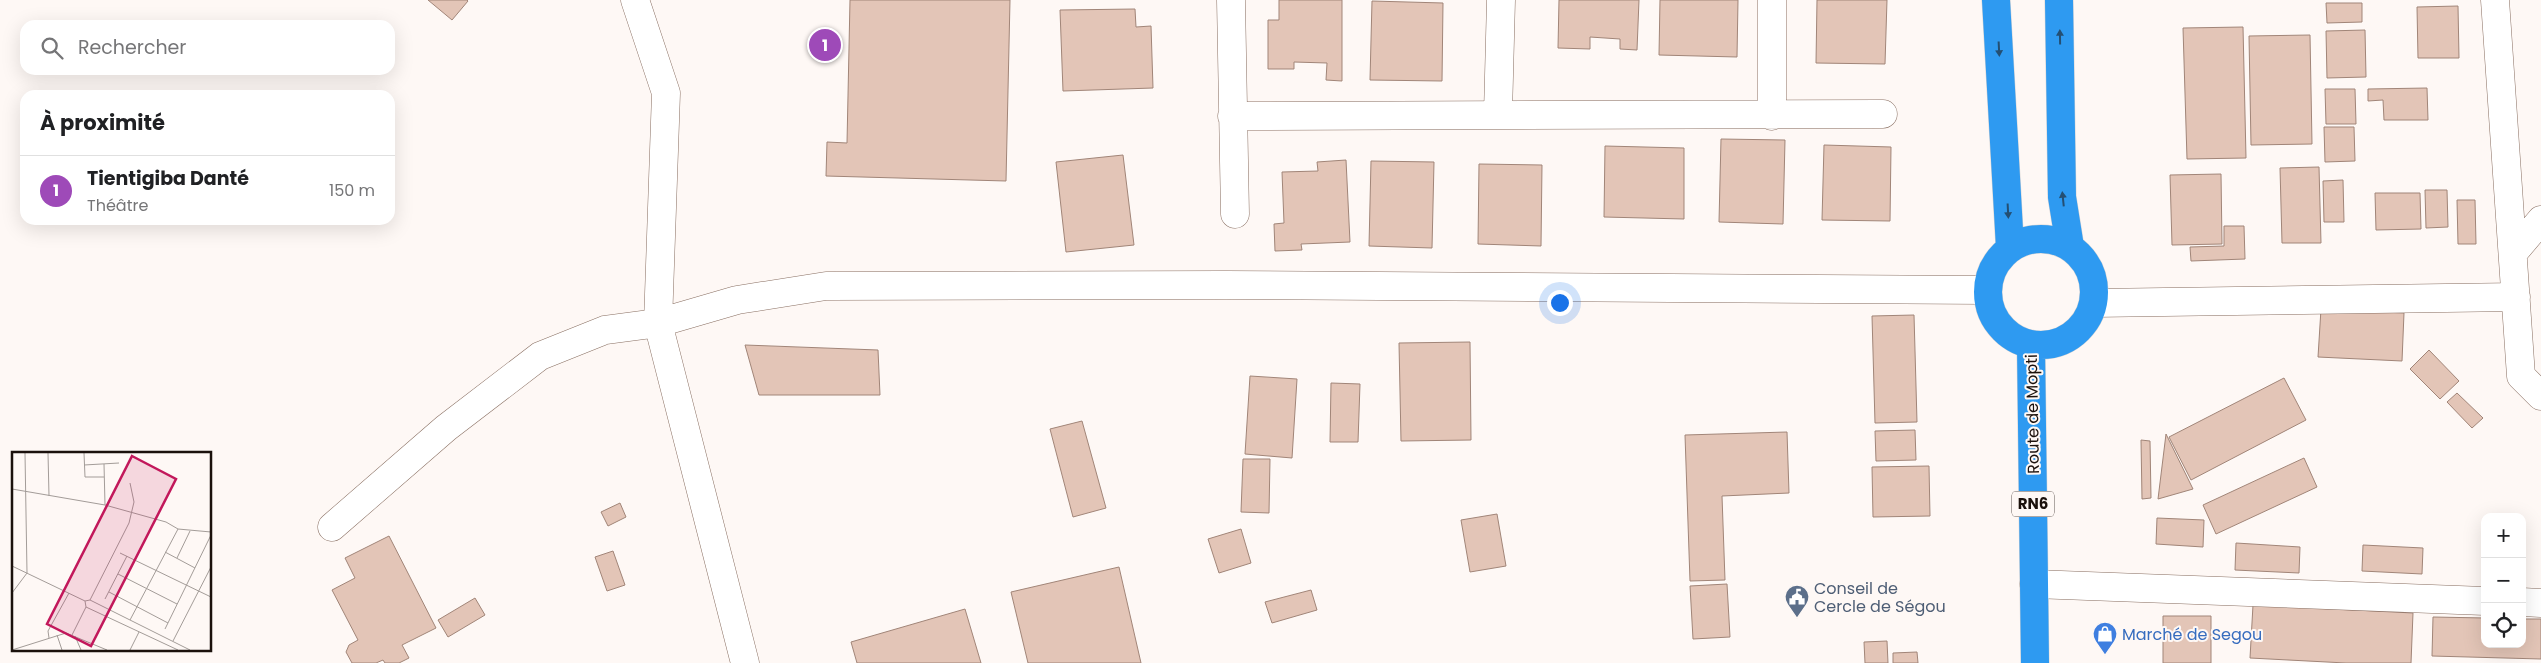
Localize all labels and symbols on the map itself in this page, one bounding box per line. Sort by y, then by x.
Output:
pin: 1 [809,26,841,64]
one-way arrow [2056,29,2064,45]
one-way arrow [1996,41,2004,57]
one-way arrow [2059,191,2067,207]
one-way arrow [2004,203,2012,219]
your location [1547,290,1573,316]
street label: Route de Mopti [2020,354,2045,474]
inset map [12,452,211,650]
road number: RN6 [2012,492,2054,516]
place label: Conseil de Cercle de Ségou [1814,577,1946,618]
public building icon: Conseil de Cercle de Ségou [1784,584,1810,618]
shop icon: Marché de Segou [2092,621,2118,655]
place label: Marché de Segou [2122,623,2262,646]

